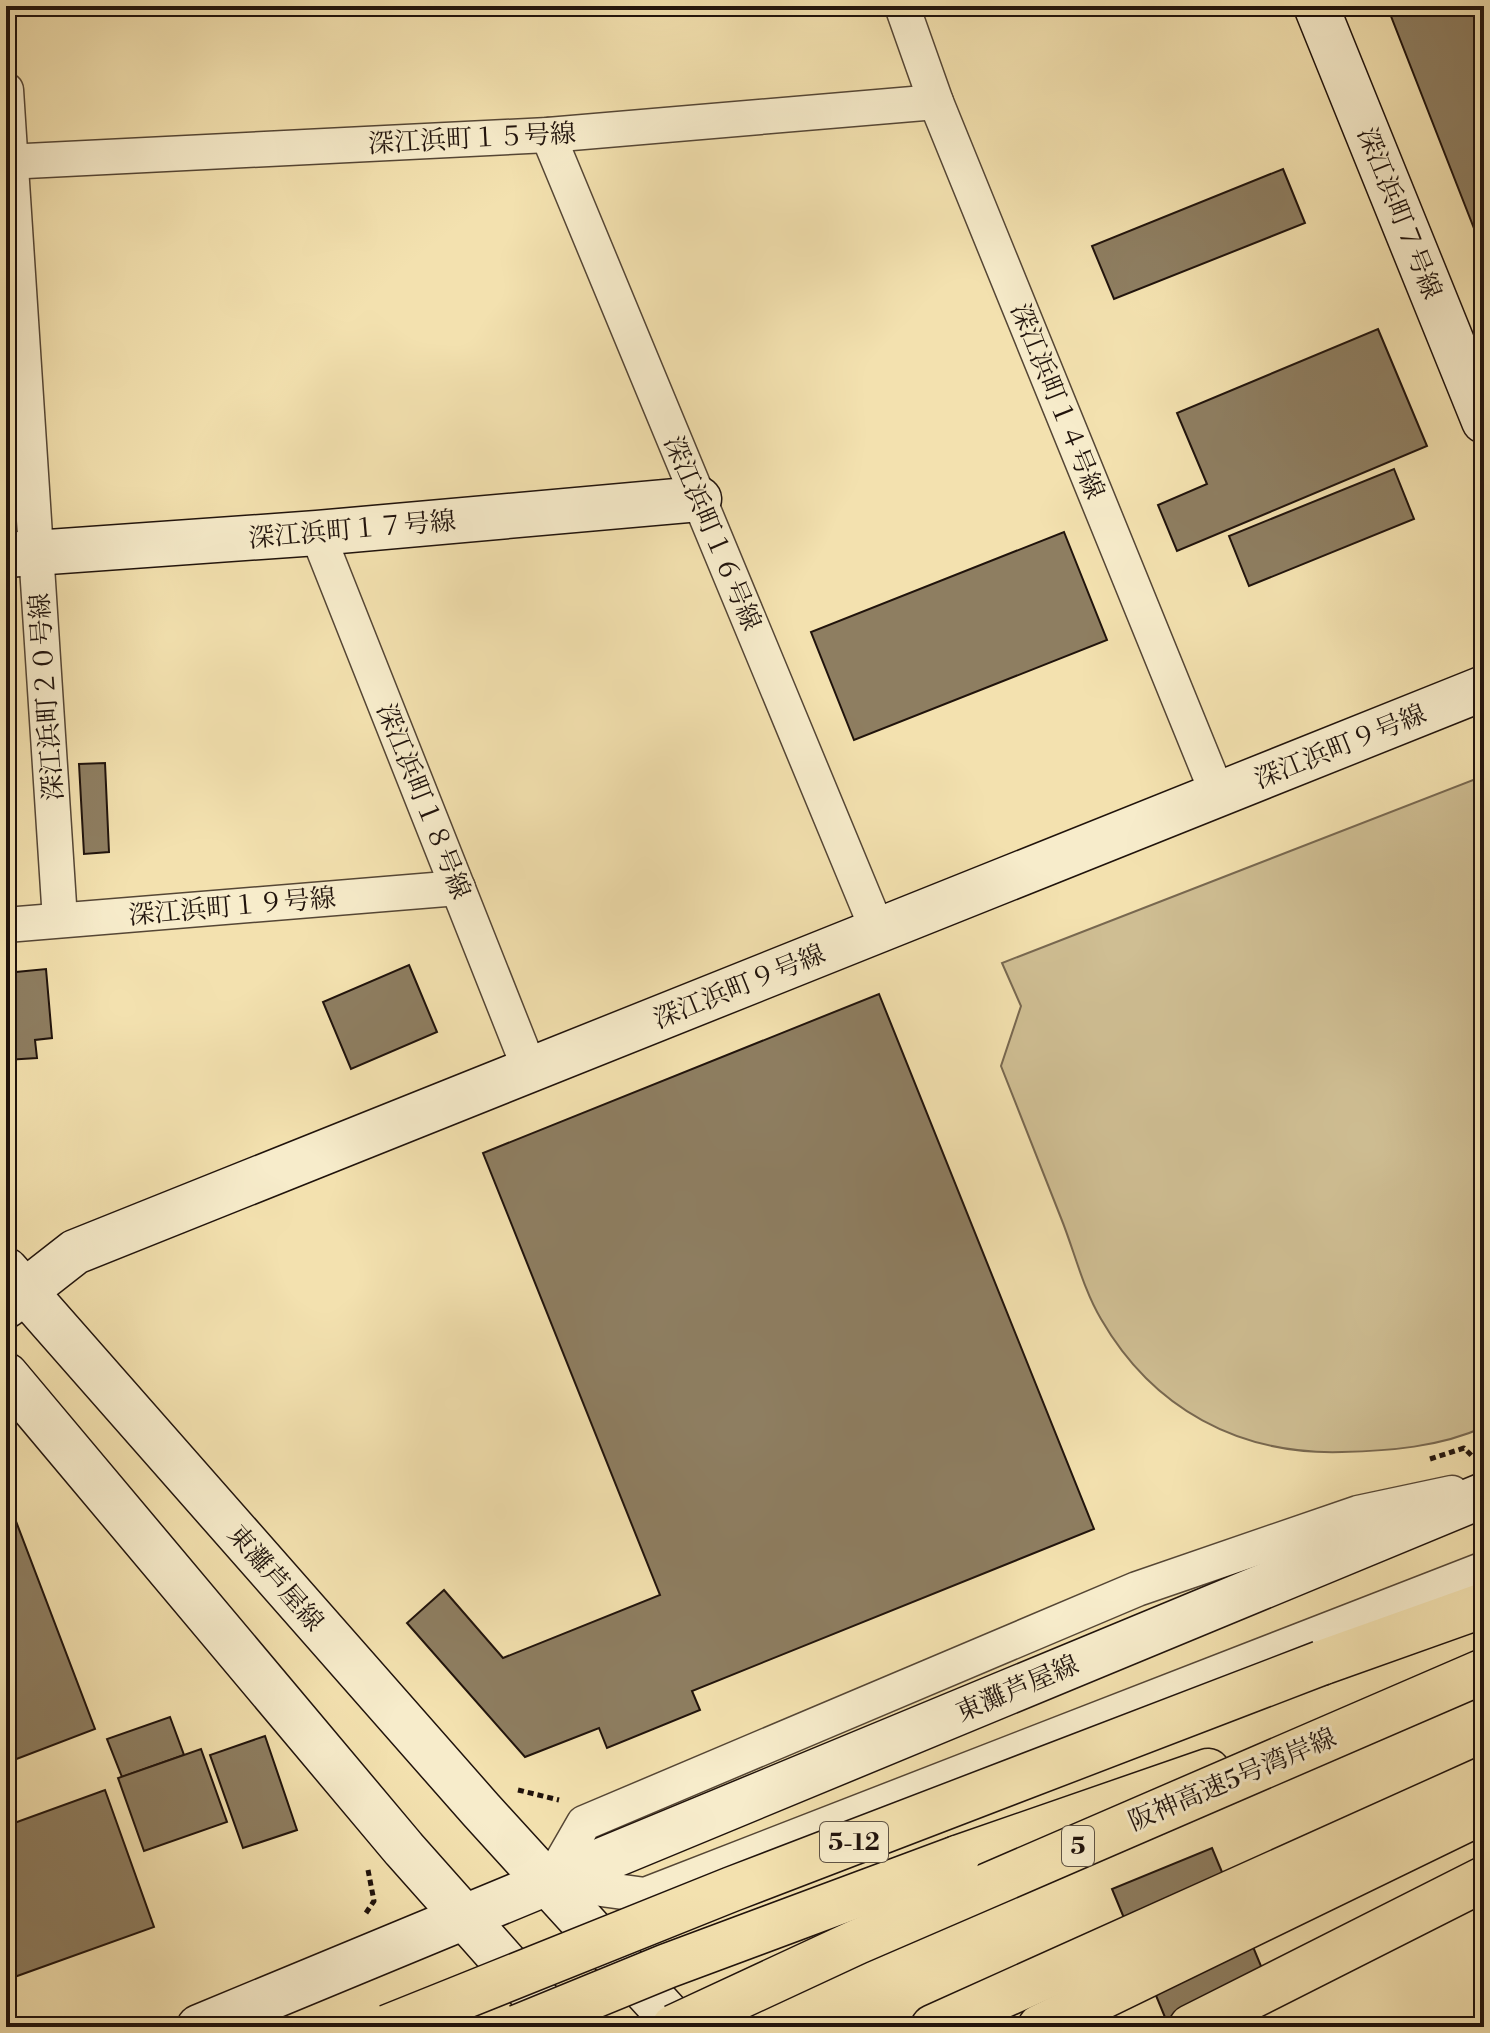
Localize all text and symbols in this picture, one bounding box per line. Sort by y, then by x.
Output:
street label: 深江浜町１５号線 [367,118,577,160]
street label: 深江浜町７号線 [1350,123,1448,304]
street label: 深江浜町１４号線 [1003,299,1111,504]
street label: 深江浜町１６号線 [657,431,767,635]
street label: 深江浜町１７号線 [247,505,457,555]
street label: 深江浜町２０号線 [24,592,70,802]
street label: 深江浜町９号線 [1250,698,1431,796]
street label: 深江浜町１８号線 [369,699,477,904]
street label: 深江浜町１９号線 [127,882,337,932]
street label: 深江浜町９号線 [649,938,830,1036]
street label: 東灘芦屋線 [221,1519,330,1638]
street label: 東灘芦屋線 [951,1649,1083,1729]
street label: 阪神高速5号湾岸線 [1124,1722,1341,1838]
road number: 5-12 [820,1822,888,1862]
road number: 5 [1062,1826,1094,1866]

